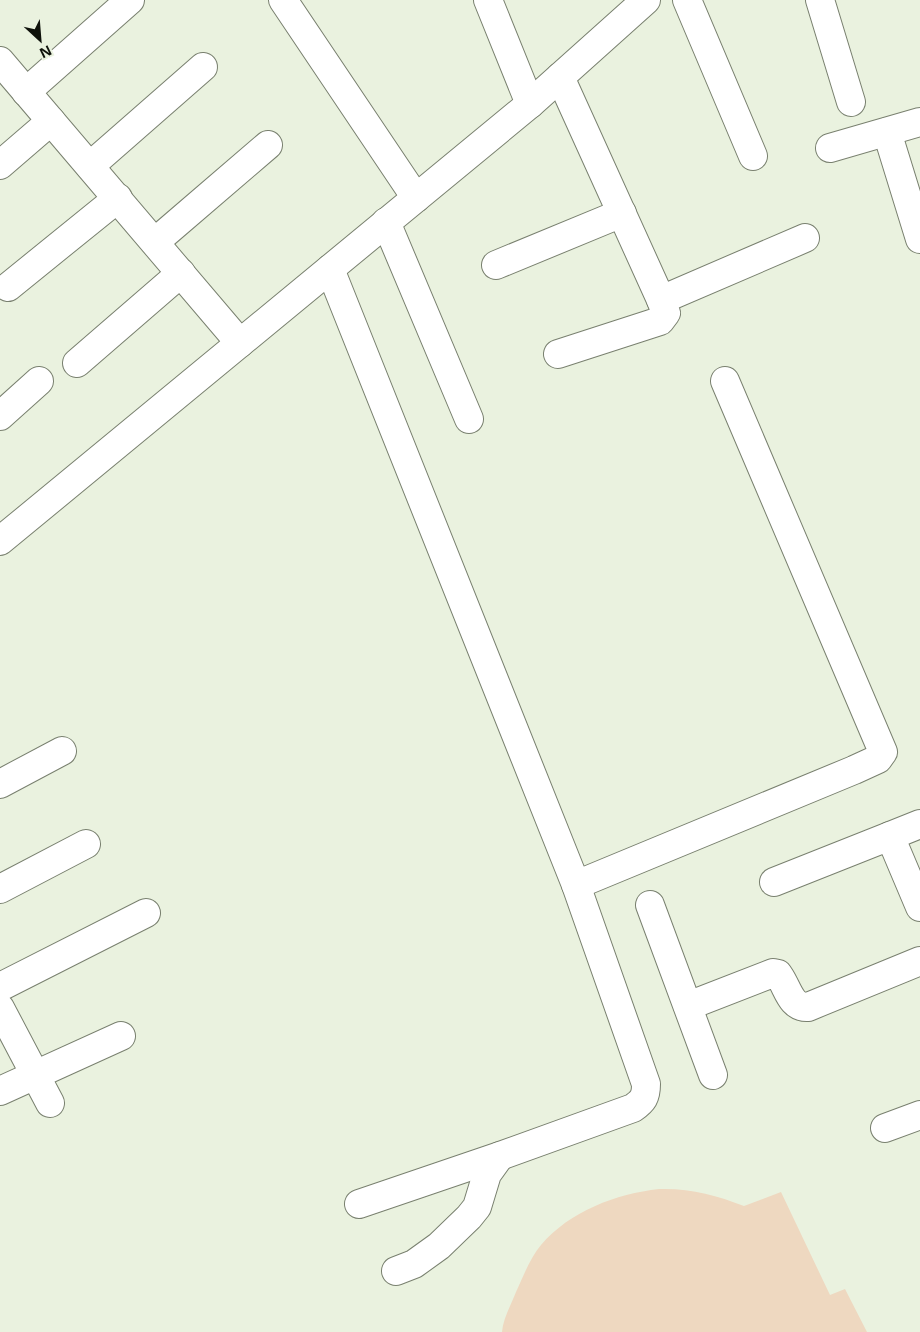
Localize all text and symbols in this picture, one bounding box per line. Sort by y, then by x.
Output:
north arrow [15,15,65,65]
text: N [37,41,55,63]

